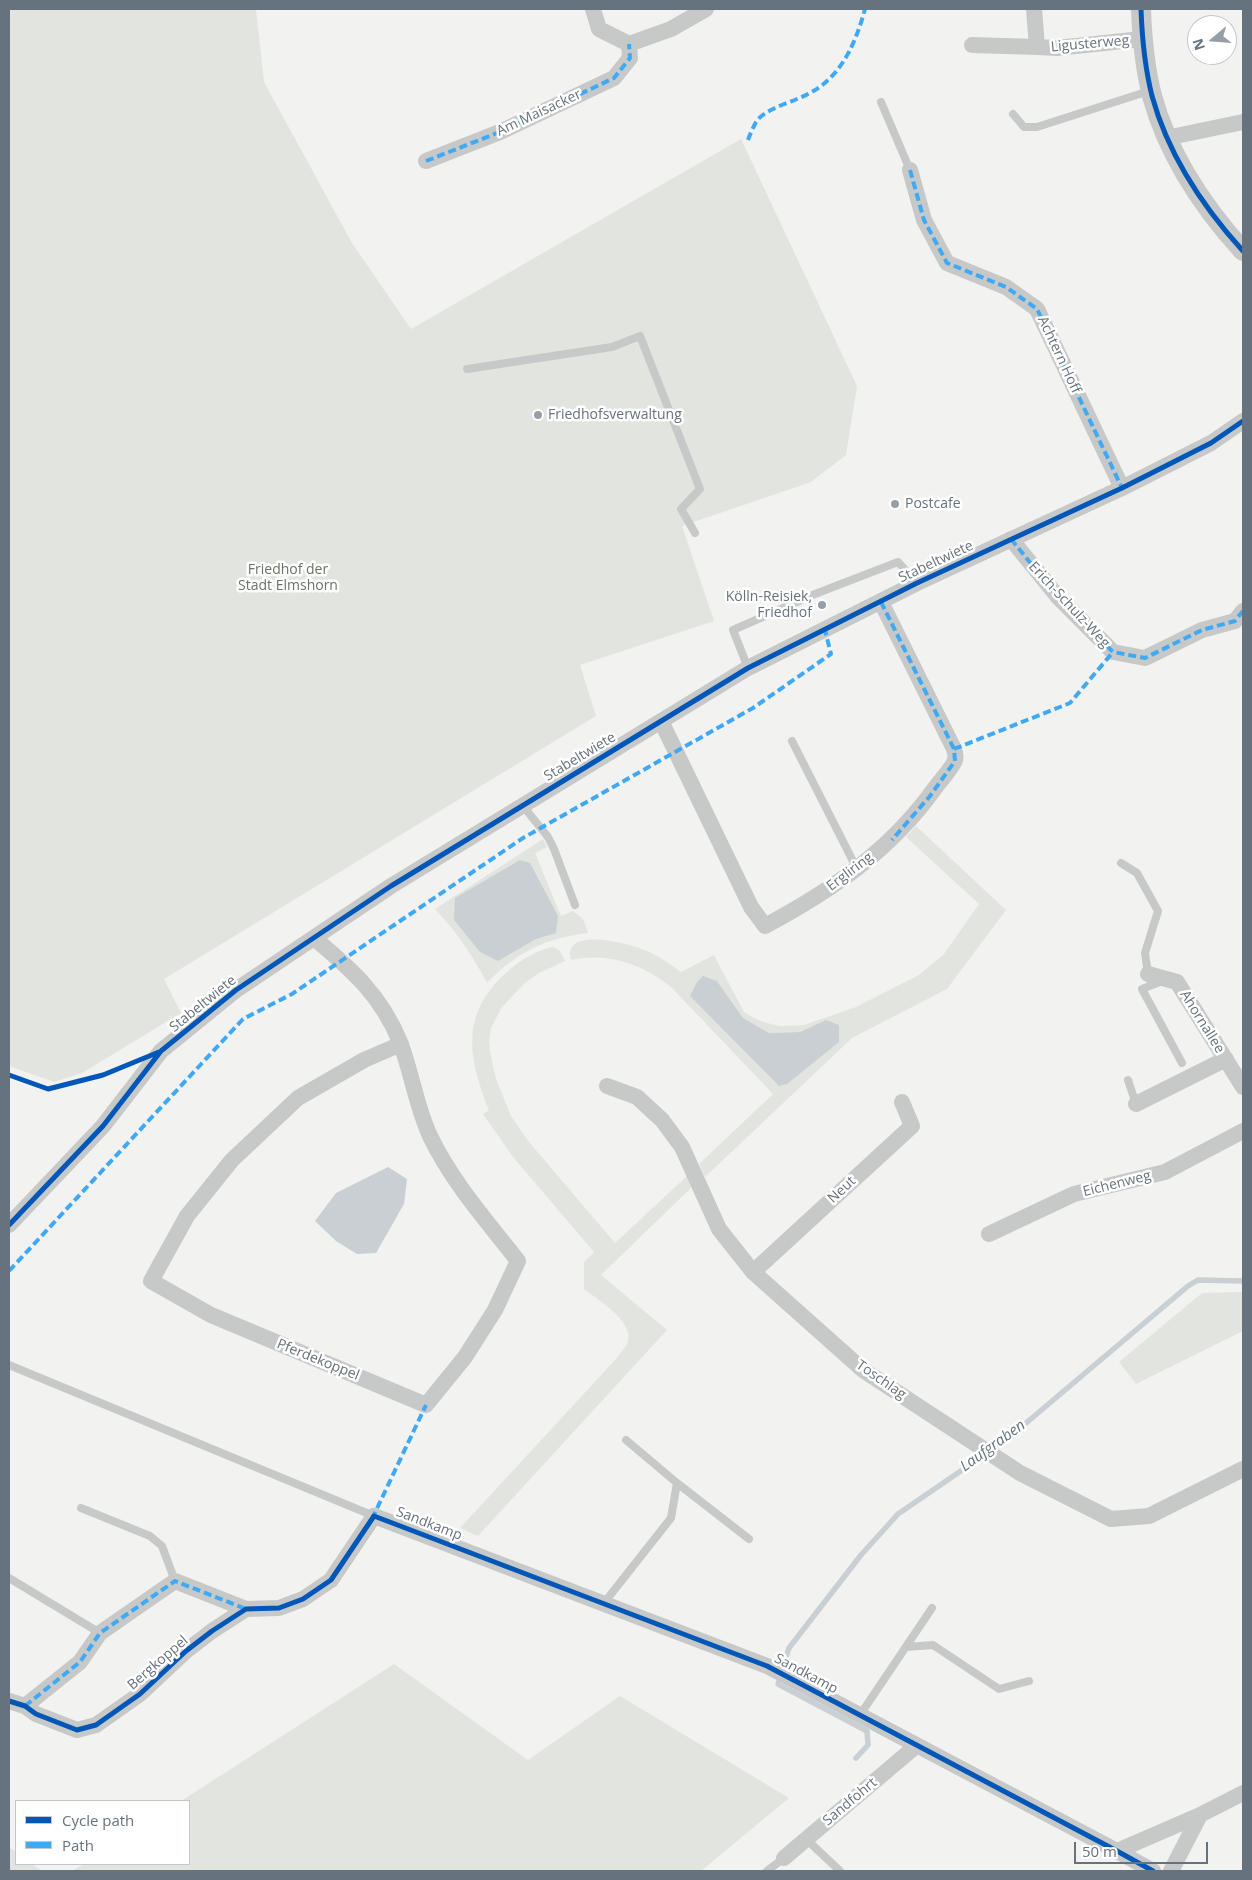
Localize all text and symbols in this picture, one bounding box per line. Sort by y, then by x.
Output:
north arrow [1187,15,1237,65]
street label: Ligusterweg [1050,32,1130,56]
text: N [1187,36,1209,53]
street label: Am Maisacker [494,86,584,140]
street label: Achtern Hoff [1034,314,1084,396]
place label: Friedhofsverwaltung [548,407,682,423]
marker: Friedhofsverwaltung [532,409,544,421]
place label: Postcafe [905,496,961,512]
marker: Postcafe [889,498,901,510]
street label: Stabeltwiete [896,537,976,587]
street label: Erich-Schulz-Weg [1025,559,1113,651]
park label: Friedhof der Stadt Elmshorn [238,562,338,594]
place label: Kölln-Reisiek, Friedhof [726,589,812,622]
marker: Kölln-Reisiek, Friedhof [816,599,828,611]
street label: Stabeltwiete [541,729,619,785]
street label: Ergliring [824,849,876,895]
street label: Stabeltwiete [166,972,240,1036]
street label: Ahornallee [1176,988,1228,1056]
street label: Eichenweg [1081,1167,1153,1201]
street label: Neut [825,1173,859,1207]
street label: Pferdekoppel [274,1336,362,1384]
street label: Toschlag [853,1357,909,1403]
water label: Laufgraben [957,1416,1029,1476]
street label: Sandkamp [394,1504,464,1544]
street label: Bergkoppel [124,1632,192,1694]
street label: Sandkamp [771,1650,841,1698]
street label: Sandfohrt [820,1775,880,1829]
legend [15,1800,190,1865]
text: Cycle path [62,1810,134,1830]
scale bar [1077,1832,1211,1864]
text: Path [62,1835,94,1855]
text: 50 m [1082,1841,1117,1861]

